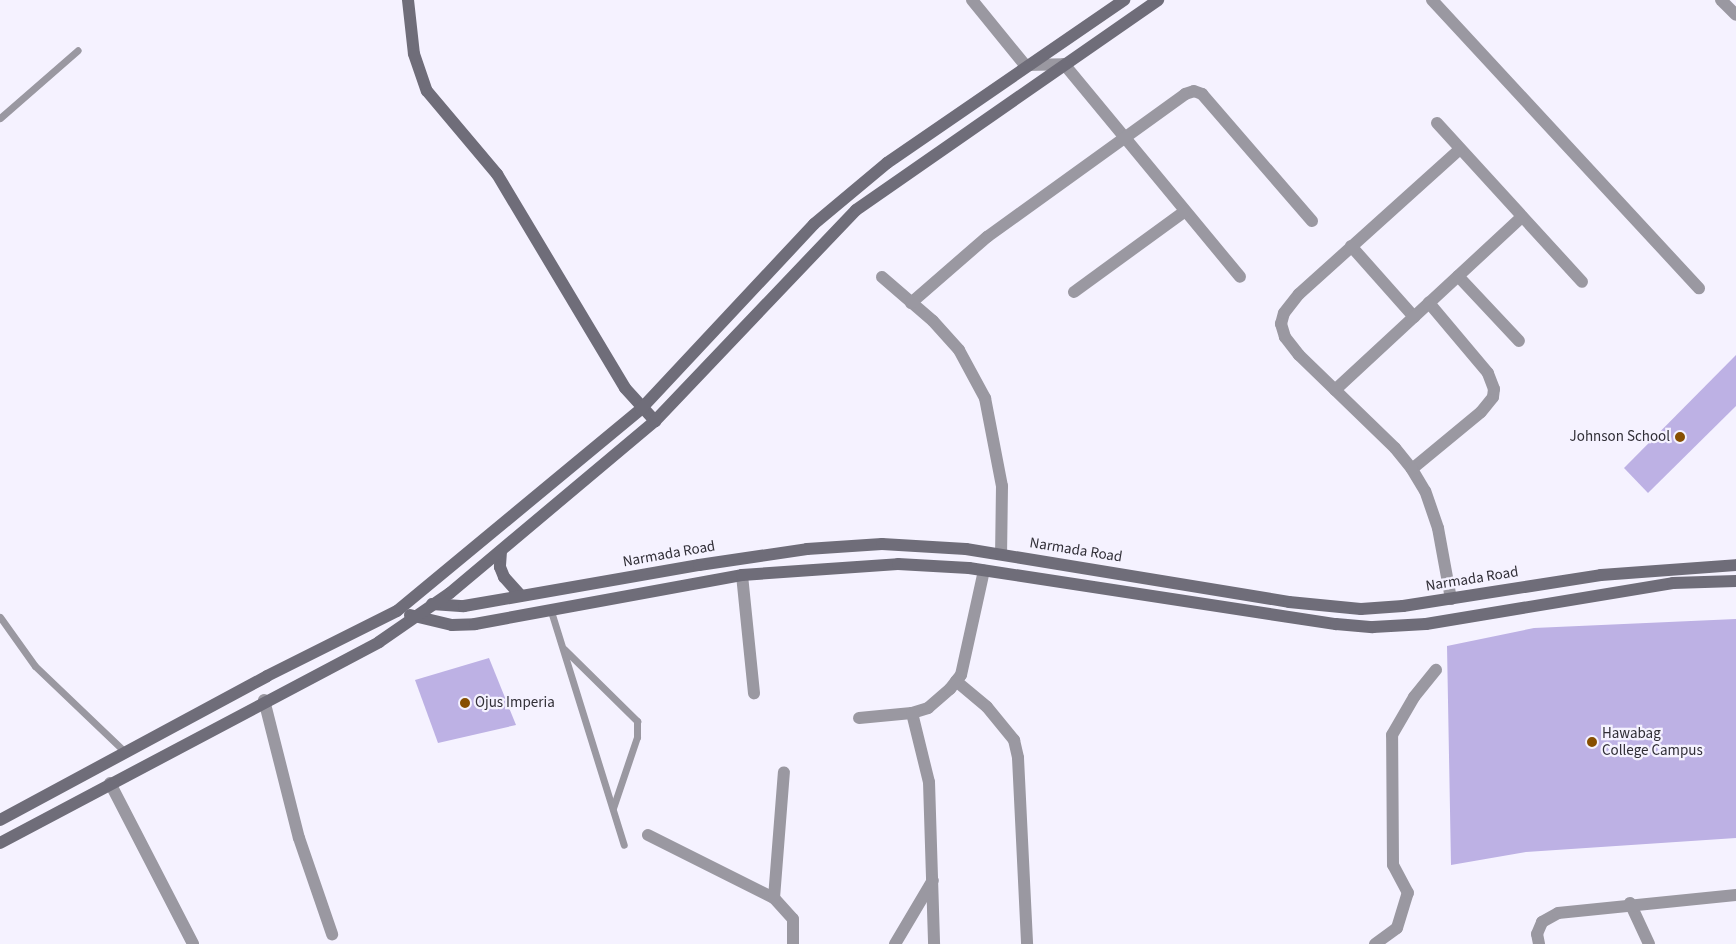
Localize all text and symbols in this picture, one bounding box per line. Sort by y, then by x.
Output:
place label: Johnson School [1570,428,1670,446]
marker: Johnson School [1674,431,1686,443]
street label: Narmada Road [1028,534,1124,566]
street label: Narmada Road [621,537,717,571]
street label: Narmada Road [1424,563,1520,595]
place label: Ojus Imperia [475,694,555,712]
marker: Ojus Imperia [459,697,471,709]
place label: Hawabag College Campus [1602,724,1703,759]
marker: Hawabag College Campus [1586,736,1598,748]

